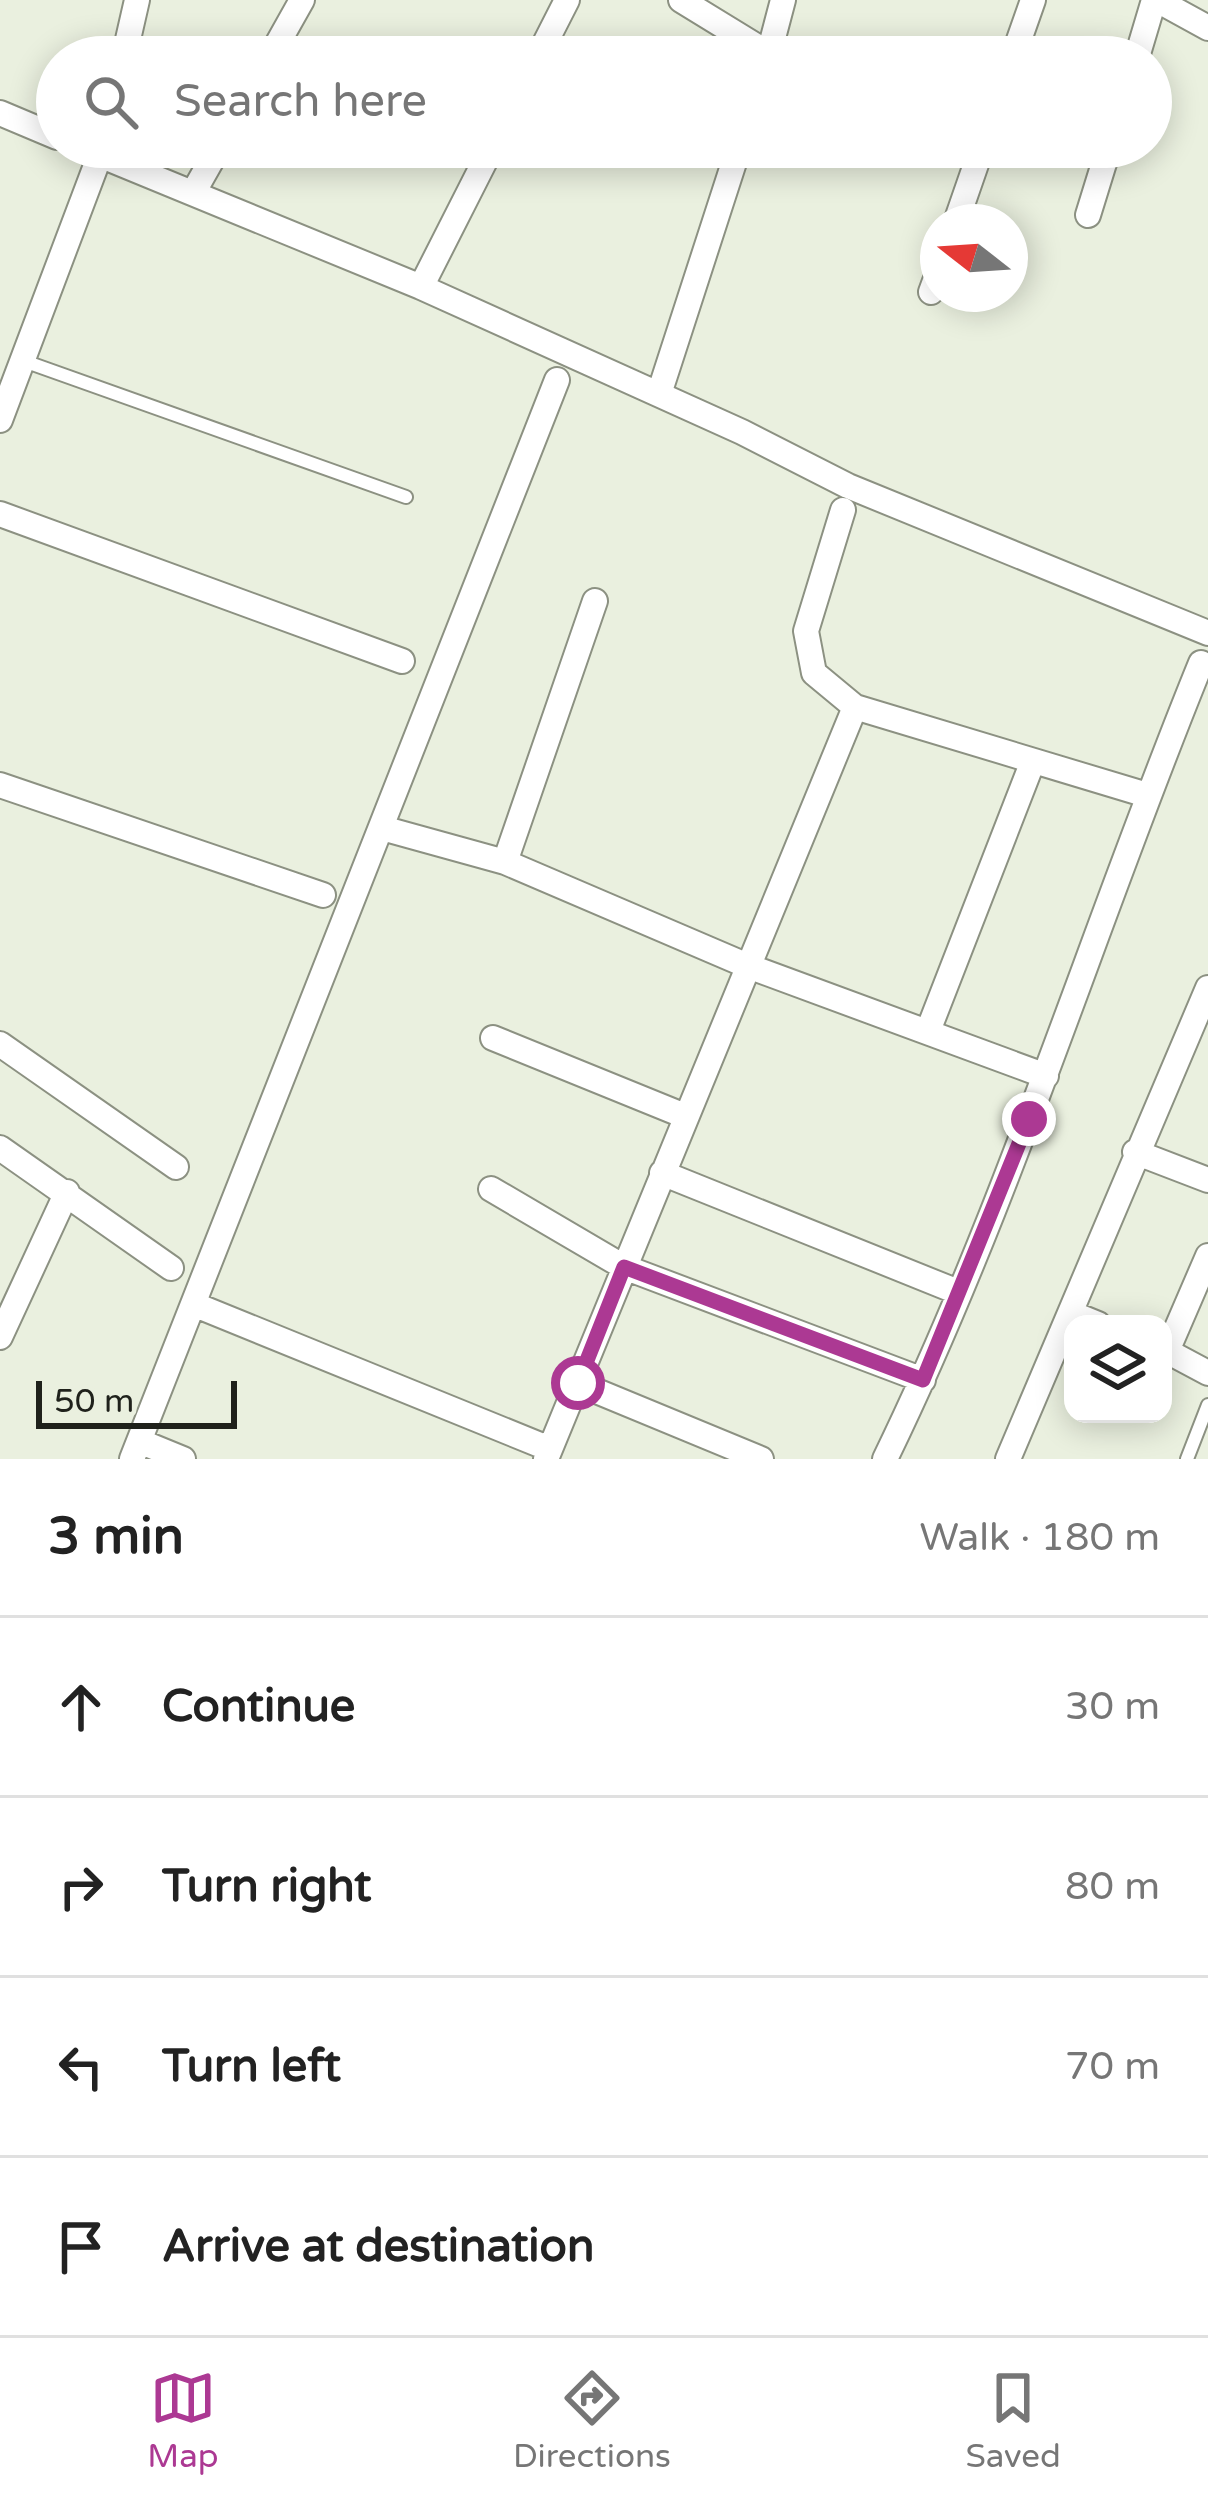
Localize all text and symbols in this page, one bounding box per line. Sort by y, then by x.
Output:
search box [36,36,1172,168]
icon: search [78,69,144,135]
text: Search here [174,75,427,129]
north arrow [920,204,1028,312]
route end [1002,1092,1056,1146]
map controls [1064,1315,1172,1423]
button: layers [1064,1315,1172,1423]
route start [551,1356,605,1410]
scale bar [36,1375,237,1428]
text: 50 m [54,1382,134,1421]
text: 3 min [48,1506,184,1568]
text: Walk · 180 m [919,1514,1160,1561]
icon: ahead [48,1674,114,1740]
text: Continue [162,1680,355,1734]
text: 30 m [1065,1683,1160,1730]
icon: right [48,1854,114,1920]
text: Turn right [162,1860,371,1914]
text: 80 m [1065,1863,1160,1910]
icon: left [48,2034,114,2100]
text: Turn left [162,2040,341,2094]
text: 70 m [1065,2043,1160,2090]
icon: arrive [48,2214,114,2280]
text: Arrive at destination [162,2220,594,2274]
tab: Map [147,2365,219,2476]
tab: Directions [513,2365,671,2476]
tab: Saved [965,2365,1061,2476]

